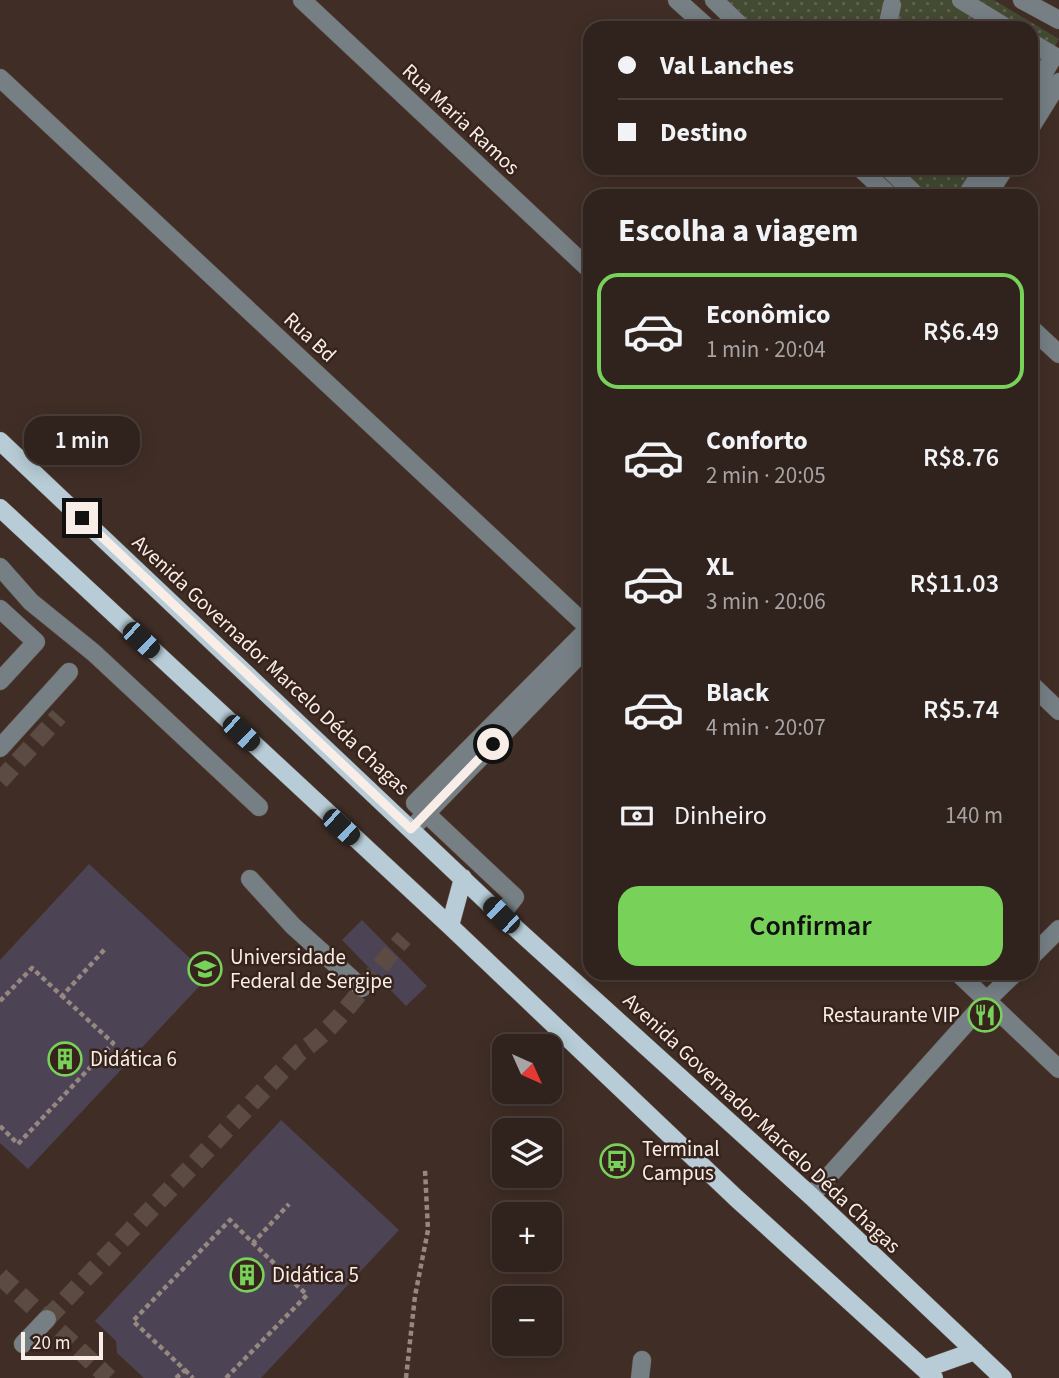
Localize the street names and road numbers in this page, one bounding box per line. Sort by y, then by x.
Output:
street label: Rua Maria Ramos [395,56,527,182]
street label: Rua Bd [277,305,343,369]
street label: Avenida Governador Marcelo Déda Chagas [126,528,417,802]
street label: Avenida Governador Marcelo Déda Chagas [617,986,908,1260]

